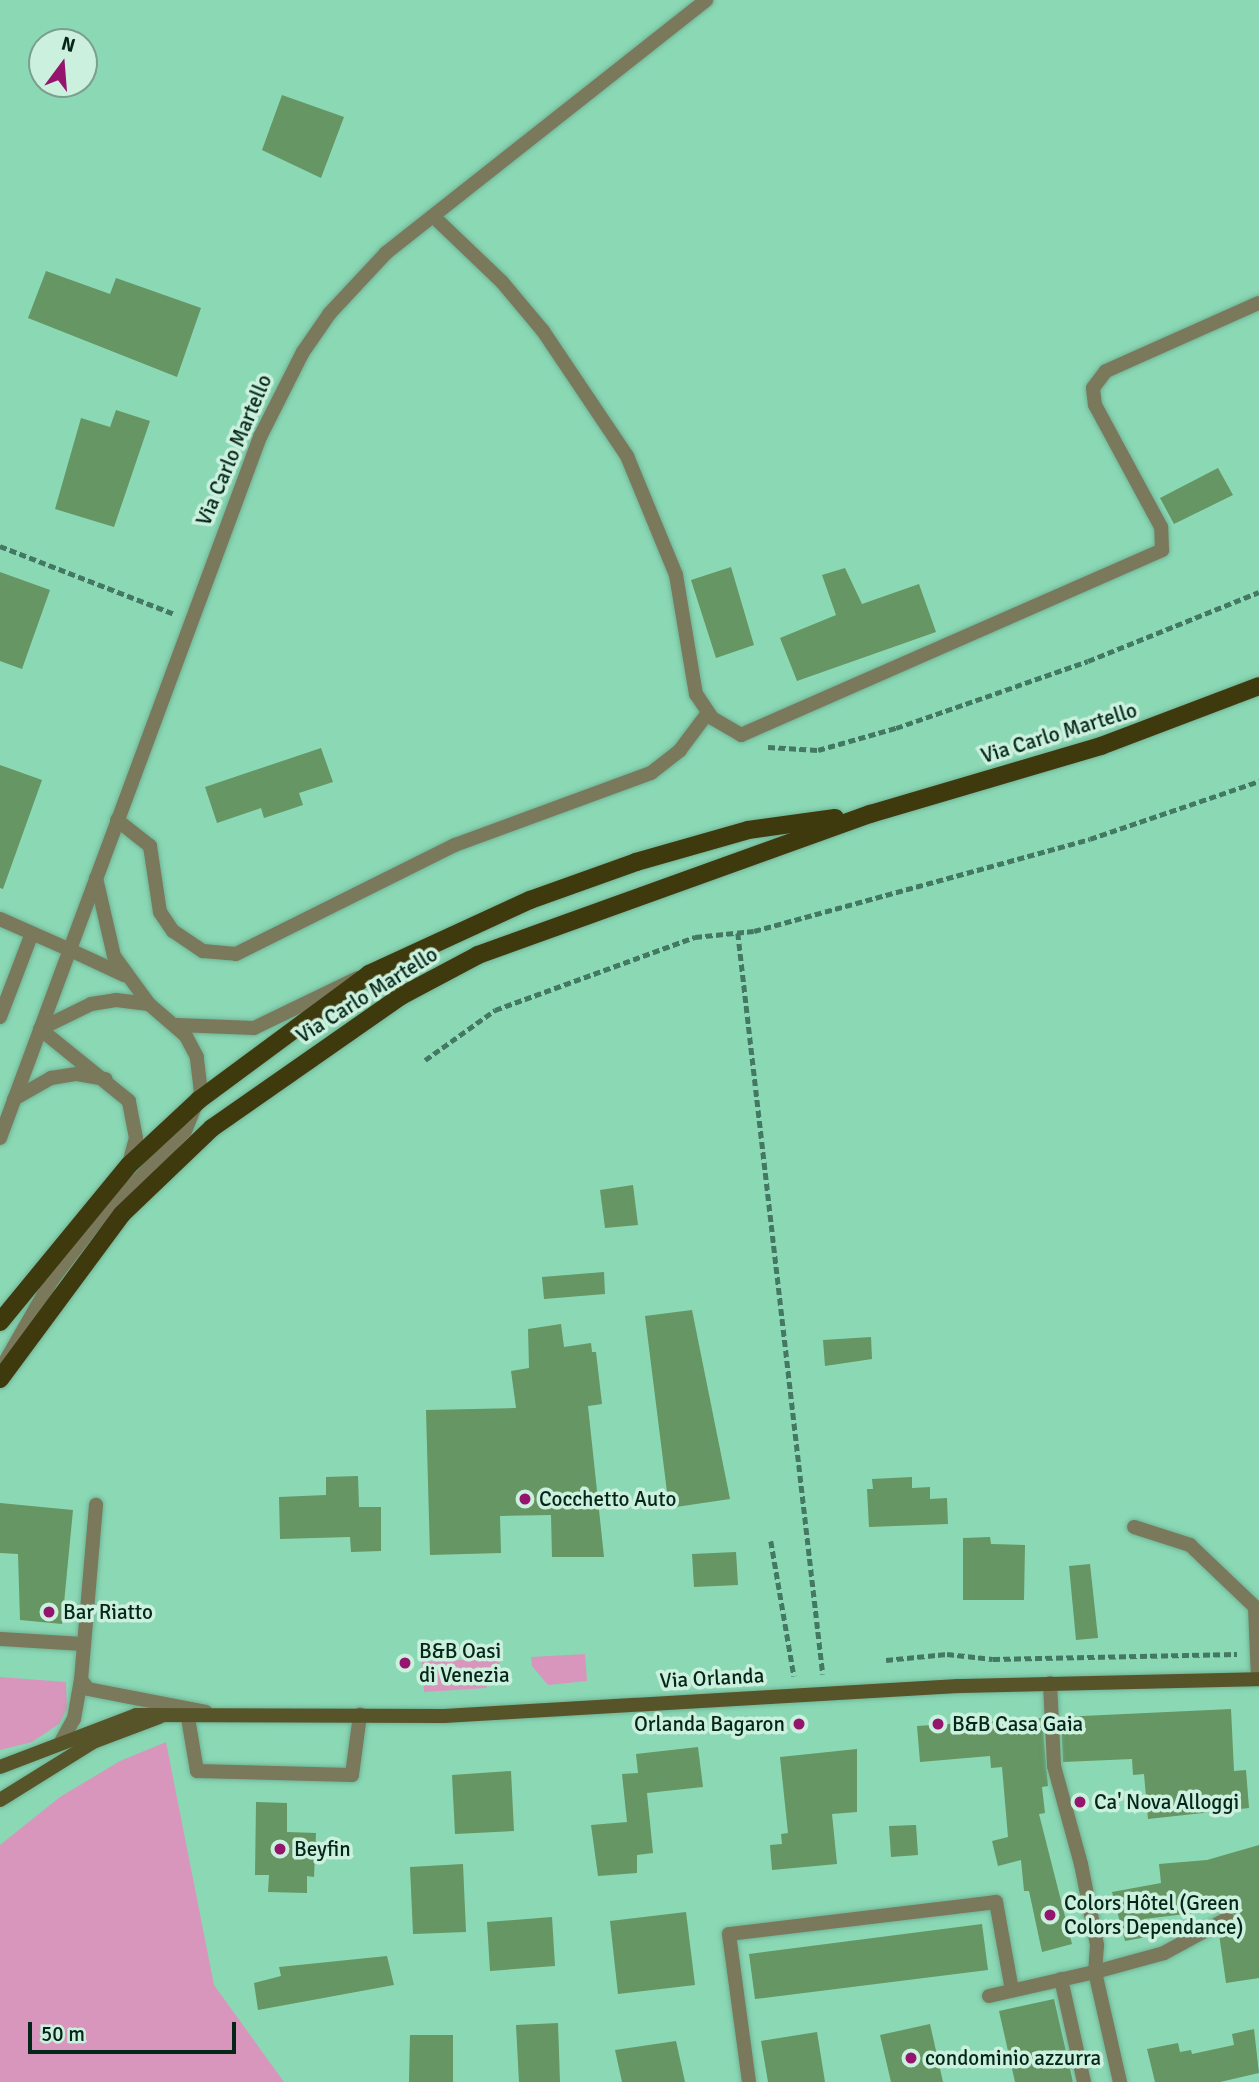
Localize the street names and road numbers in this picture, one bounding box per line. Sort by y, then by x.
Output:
street label: Via Carlo Martello [191,371,277,529]
street label: Via Carlo Martello [978,697,1140,769]
street label: Via Carlo Martello [292,941,442,1049]
street label: Via Orlanda [659,1663,765,1693]

